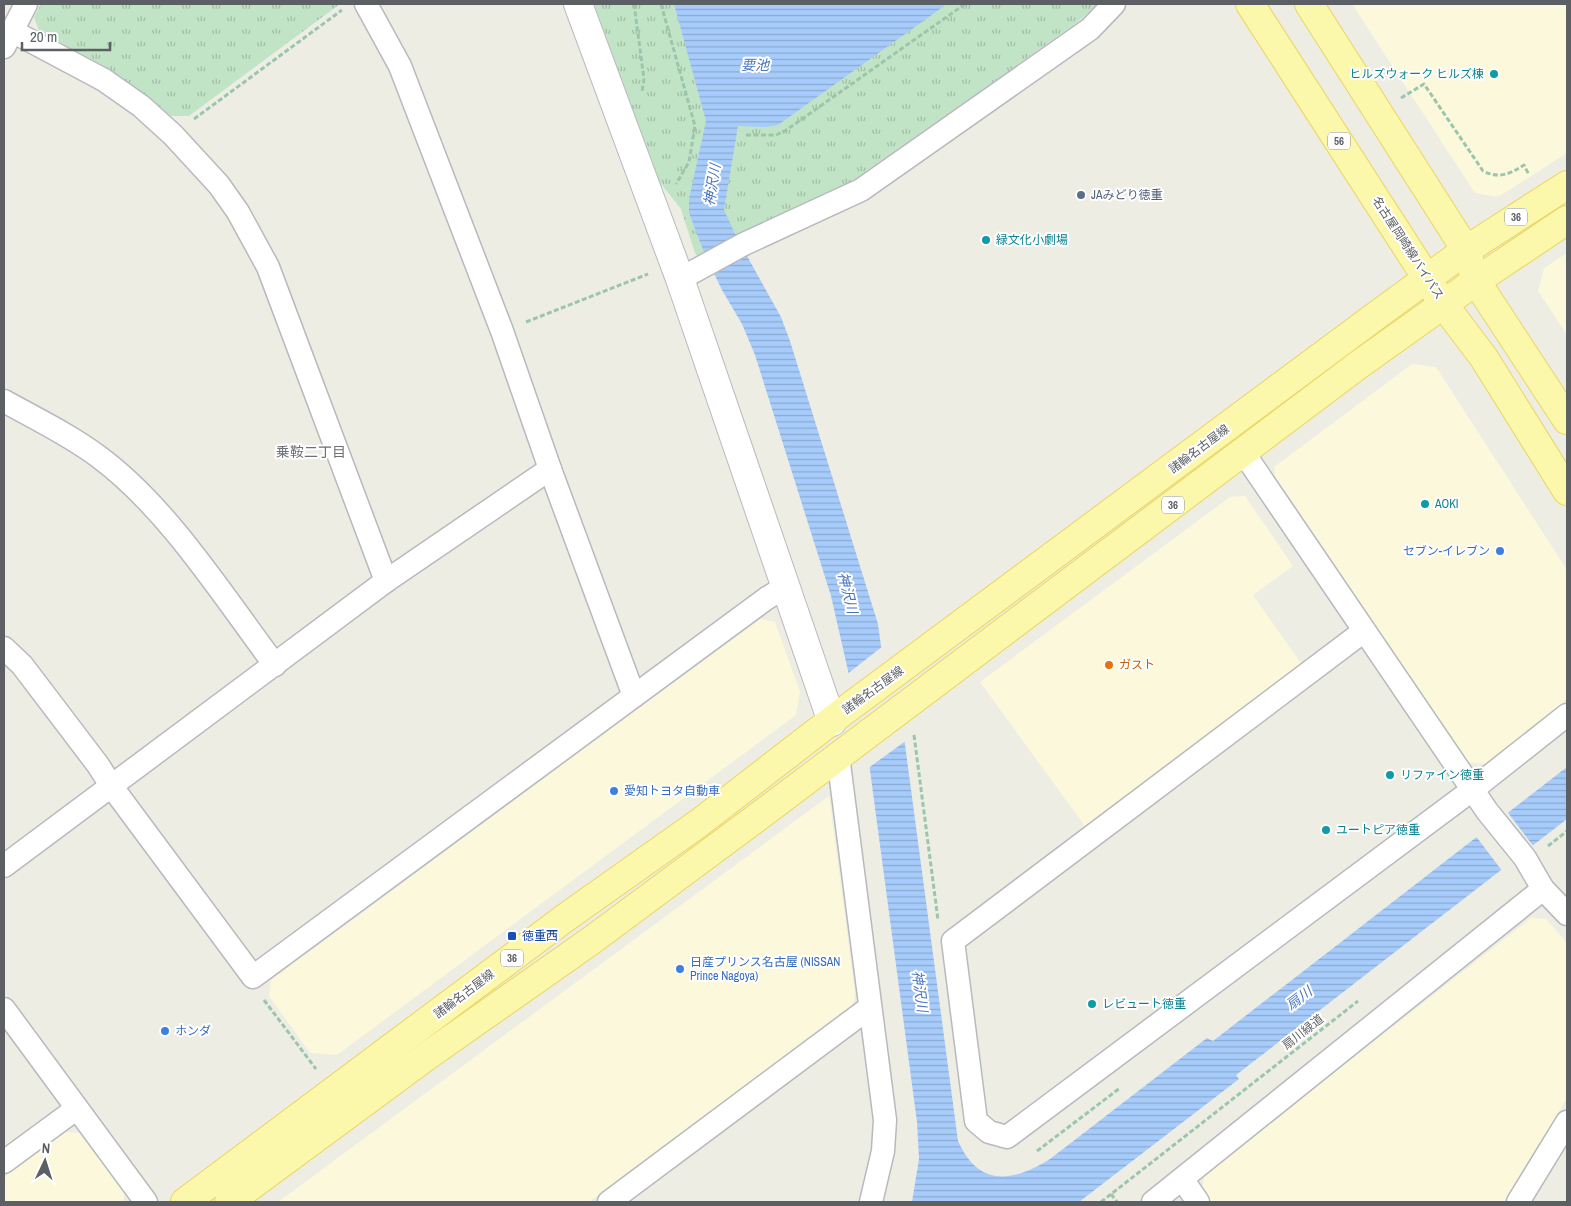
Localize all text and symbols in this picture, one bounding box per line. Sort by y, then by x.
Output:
scale bar [22,20,110,52]
text: 20 m [30,26,57,47]
water label: 要池 [741,56,771,74]
place label: ヒルズウォーク ヒルズ棟 [1349,66,1484,82]
marker: ヒルズウォーク ヒルズ棟 [1488,68,1500,80]
road number: 56 [1328,132,1350,150]
water label: 神沢川 [700,161,724,207]
place label: JAみどり徳重 [1091,187,1163,203]
marker: JAみどり徳重 [1075,189,1087,201]
street label: 名古屋岡崎線バイパス [1369,193,1447,303]
road number: 36 [1505,208,1527,226]
place label: 緑文化小劇場 [996,232,1068,248]
marker: 緑文化小劇場 [980,234,992,246]
street label: 諸輪名古屋線 [1165,421,1233,477]
district label: 乗鞍二丁目 [276,443,346,461]
road number: 36 [1162,496,1184,514]
place label: AOKI [1434,496,1459,512]
marker: AOKI [1419,498,1431,510]
place label: セブン-イレブン [1403,543,1490,559]
marker: セブン-イレブン [1494,545,1506,557]
water label: 神沢川 [834,570,862,617]
place label: ガスト [1119,657,1155,673]
marker: ガスト [1103,659,1115,671]
street label: 諸輪名古屋線 [839,662,907,718]
place label: リファイン徳重 [1400,767,1484,783]
marker: リファイン徳重 [1384,769,1396,781]
place label: 愛知トヨタ自動車 [624,783,720,799]
marker: 愛知トヨタ自動車 [608,785,620,797]
place label: ユートピア徳重 [1336,822,1420,838]
marker: ユートピア徳重 [1320,824,1332,836]
place label: 徳重西 [522,928,558,944]
marker: 徳重西 [506,930,518,942]
road number: 36 [501,950,523,966]
place label: 日産プリンス名古屋 (NISSAN Prince Nagoya) [690,954,840,984]
marker: 日産プリンス名古屋 (NISSAN Prince Nagoya) [674,963,686,975]
street label: 諸輪名古屋線 [430,966,498,1022]
water label: 神沢川 [908,969,932,1015]
water label: 扇川 [1282,981,1317,1014]
place label: レビュート徳重 [1102,996,1186,1012]
marker: レビュート徳重 [1086,998,1098,1010]
street label: 扇川緑道 [1279,1011,1327,1053]
place label: ホンダ [175,1023,211,1039]
marker: ホンダ [159,1025,171,1037]
north arrow [20,1136,70,1186]
text: N [41,1139,51,1157]

